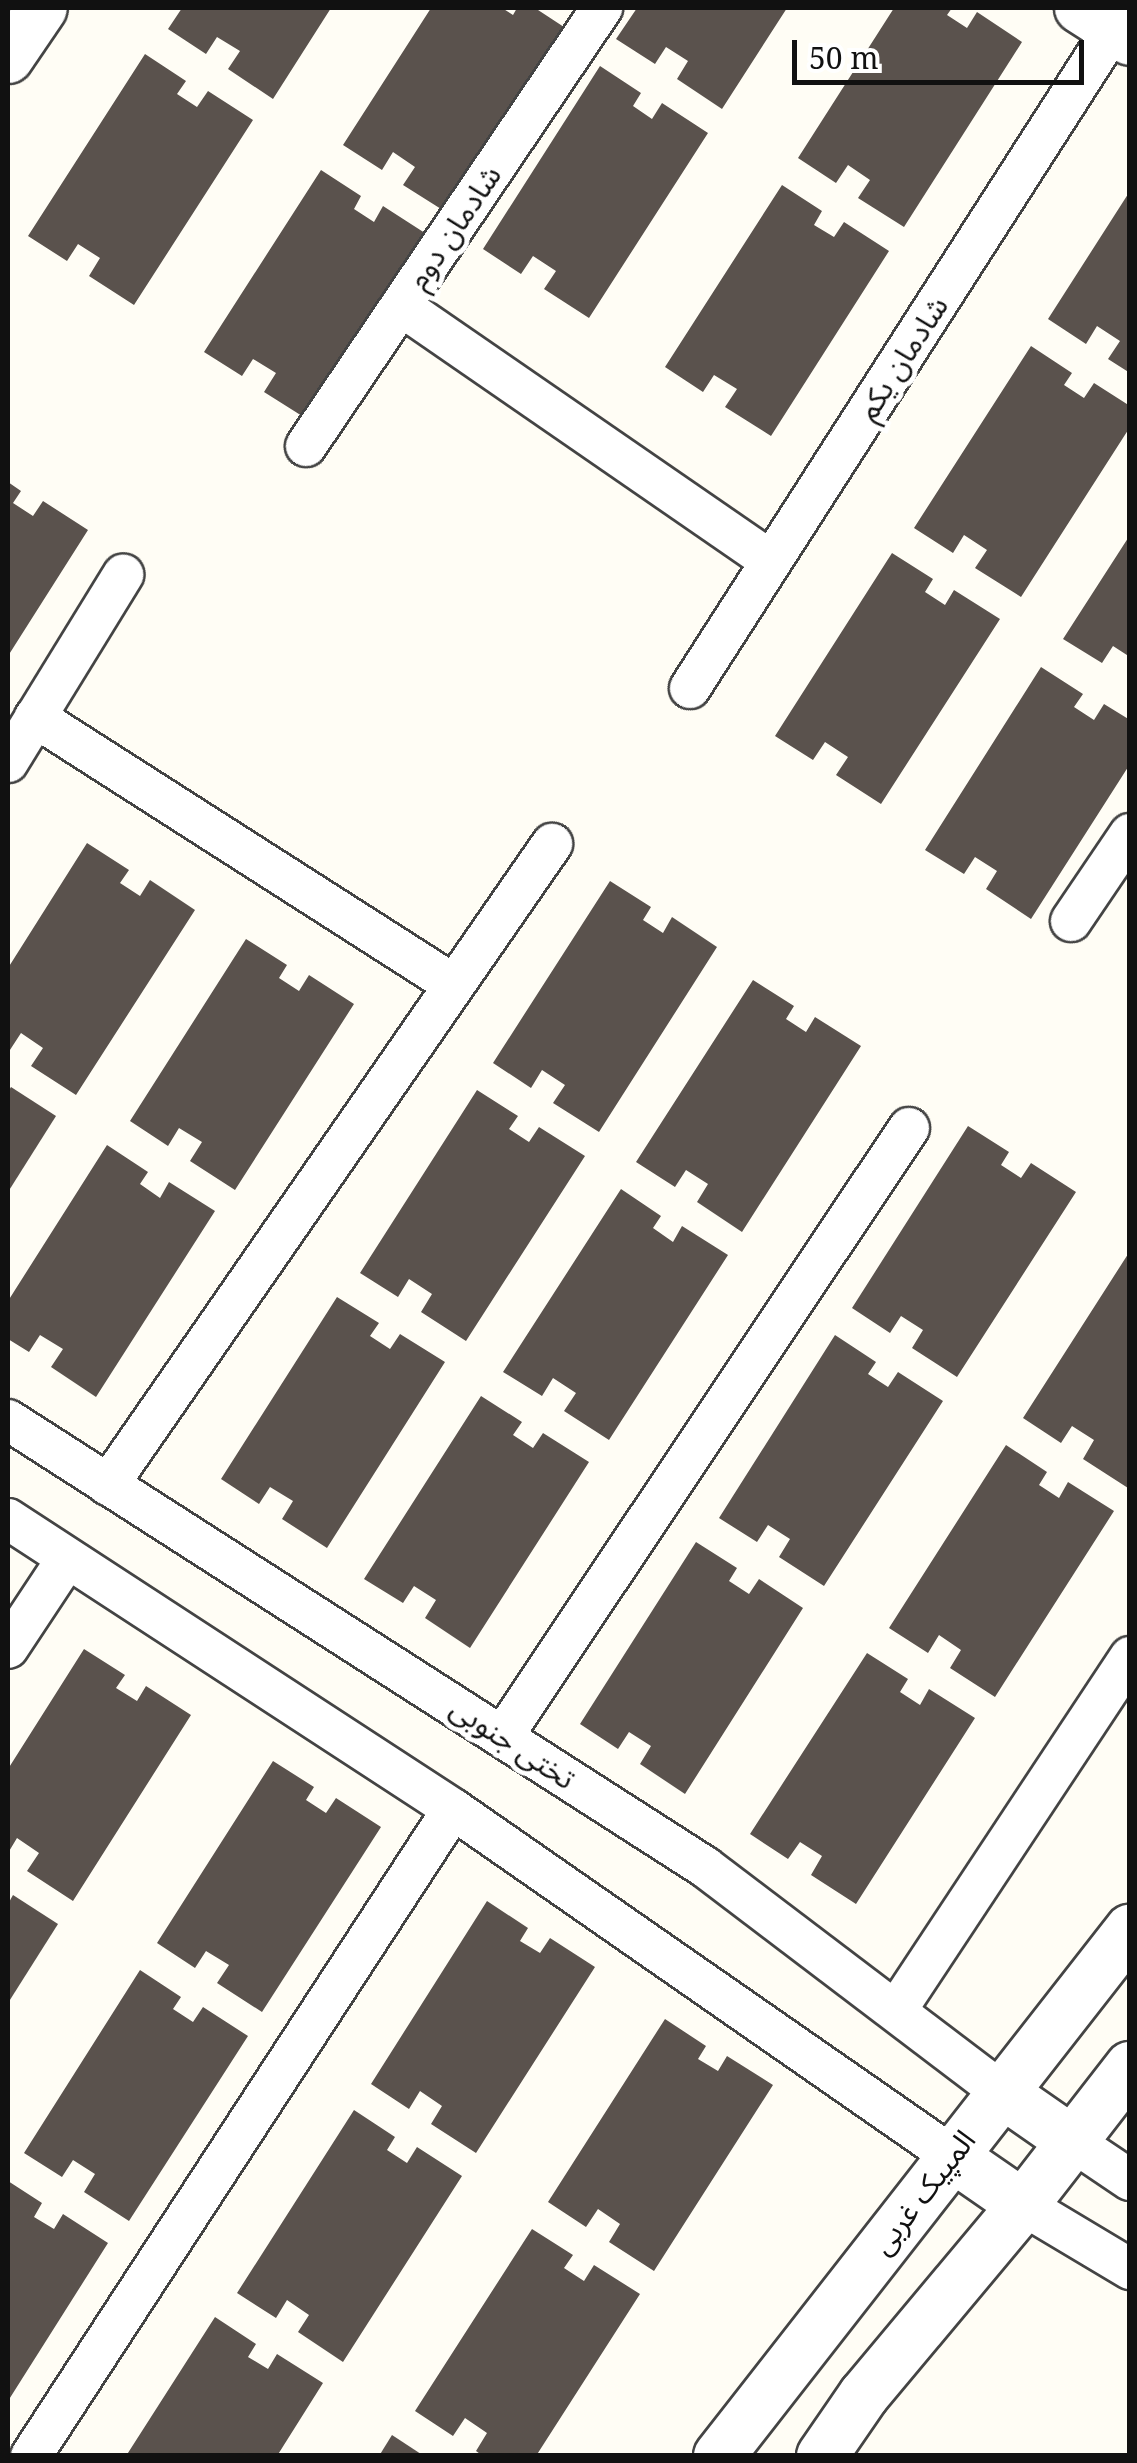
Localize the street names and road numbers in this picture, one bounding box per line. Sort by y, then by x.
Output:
street label: شادمان دوم [399,158,509,296]
street label: شادمان یکم [849,289,955,427]
street label: تختی جنوبی [444,1689,582,1797]
street label: المپیک غربی [863,2123,983,2261]

